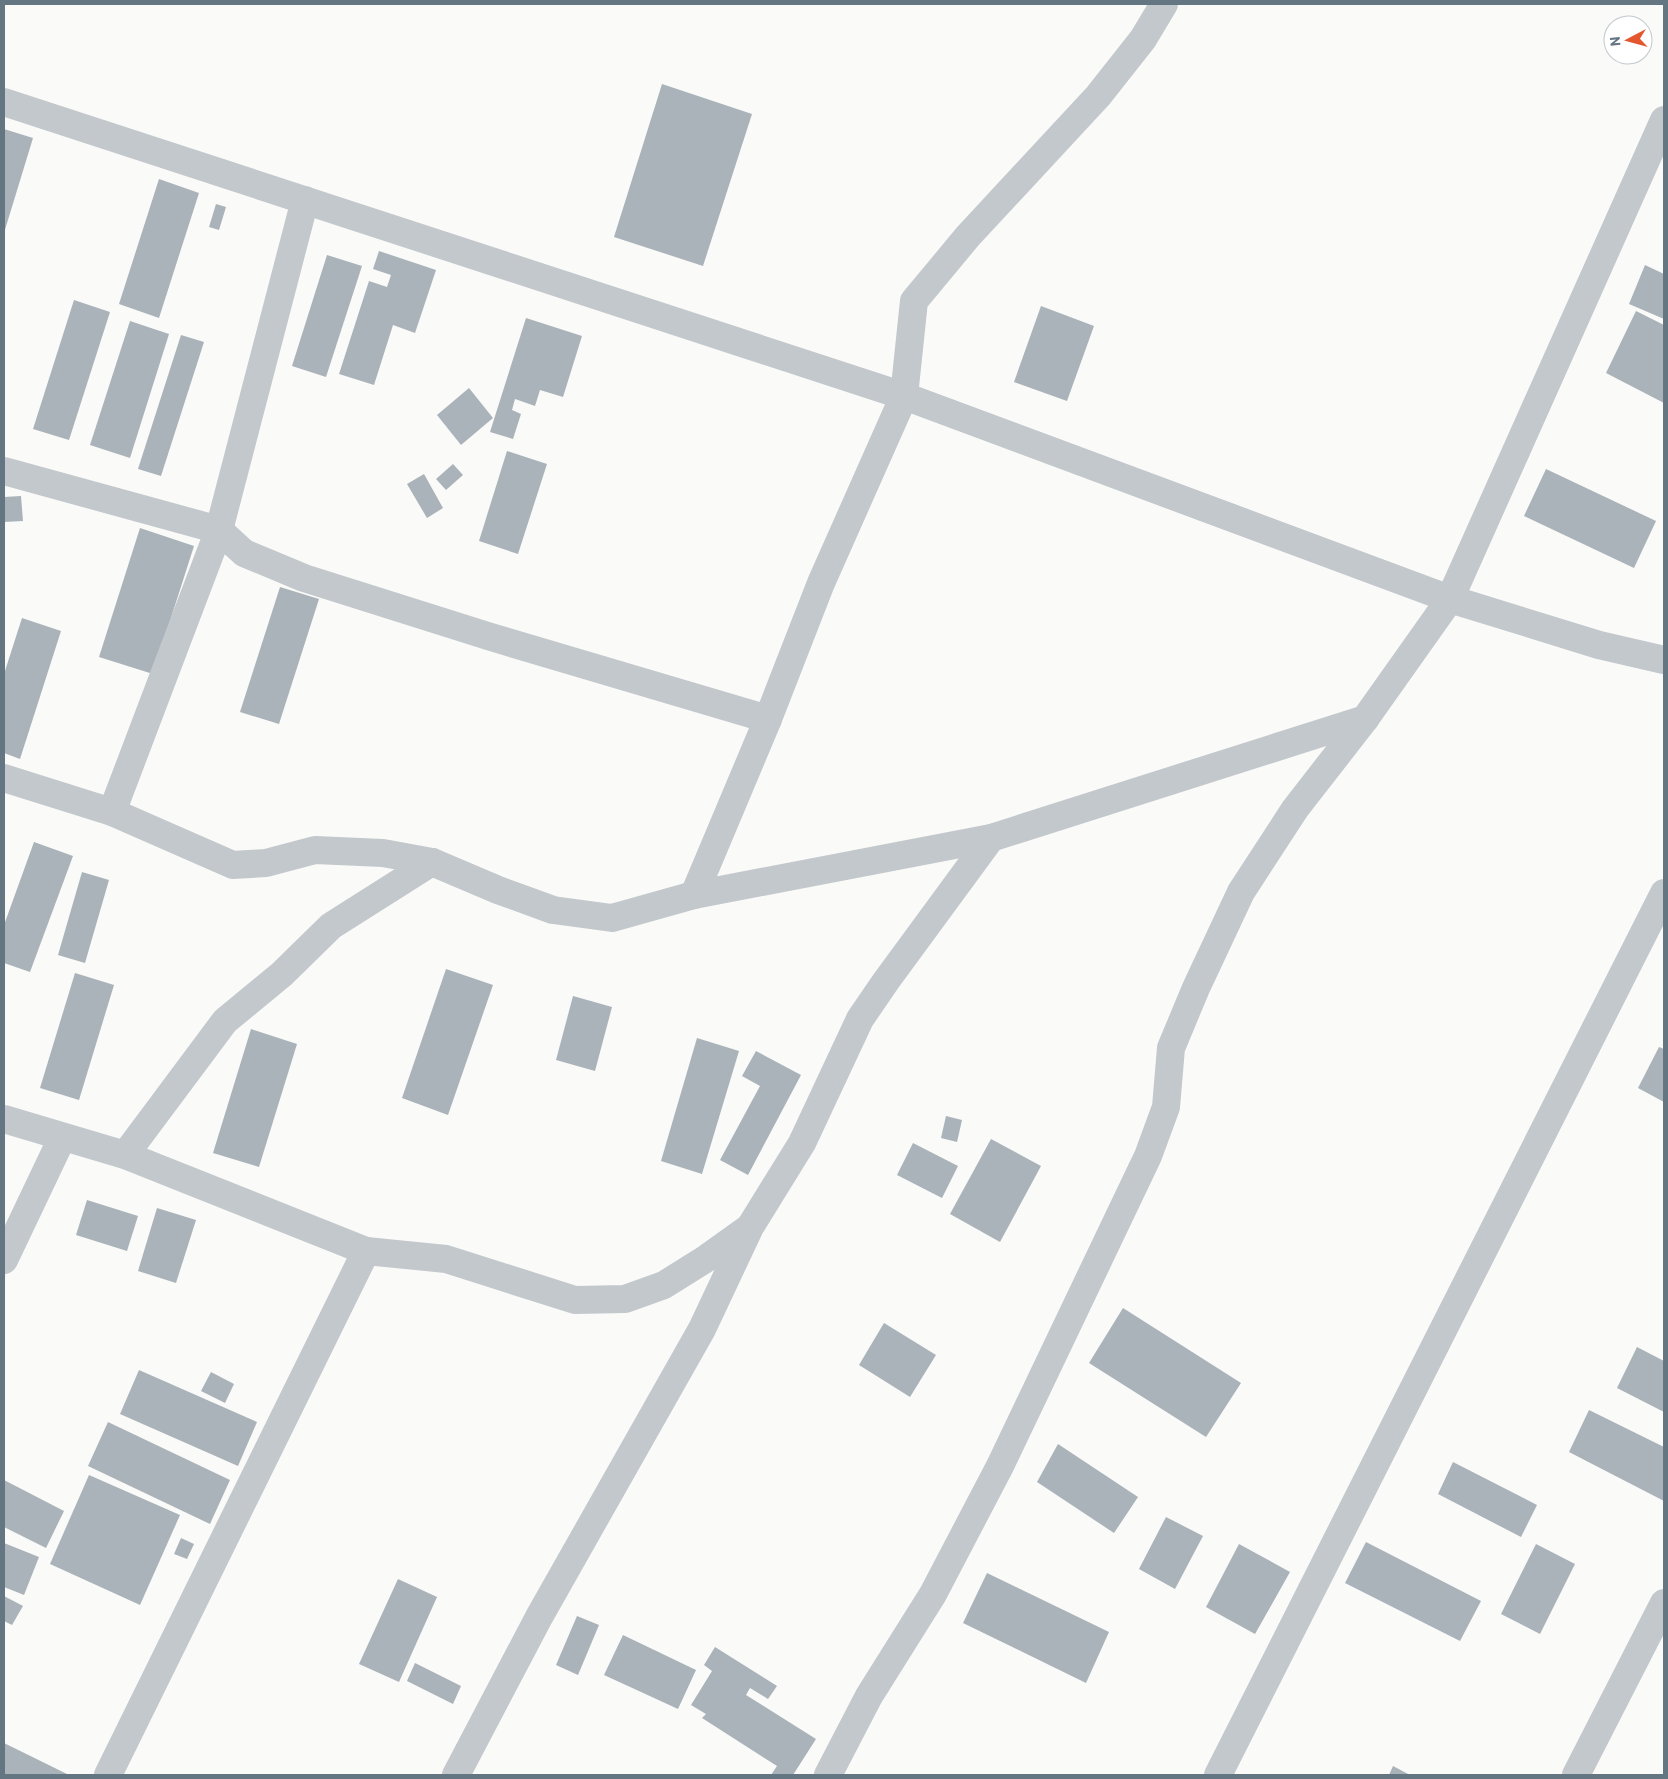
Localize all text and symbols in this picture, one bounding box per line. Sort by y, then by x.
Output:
north arrow [1603,15,1653,65]
text: N [1606,36,1624,47]

